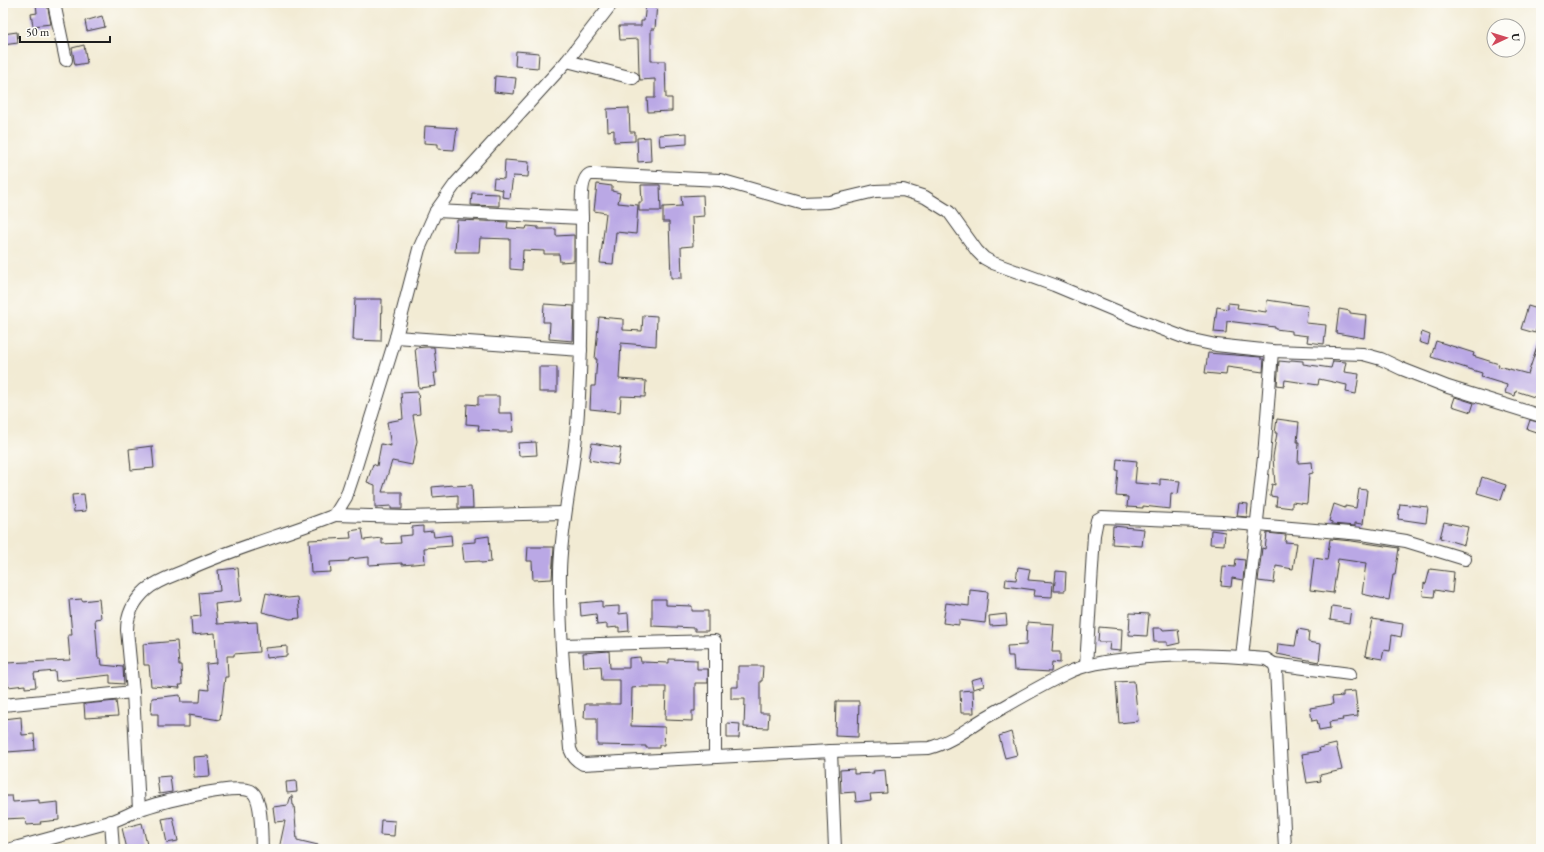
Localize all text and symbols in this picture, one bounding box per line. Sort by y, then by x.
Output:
scale bar [20,18,110,44]
north arrow [1486,18,1526,58]
text: 50 m [26,24,50,40]
text: U [1509,33,1523,43]

